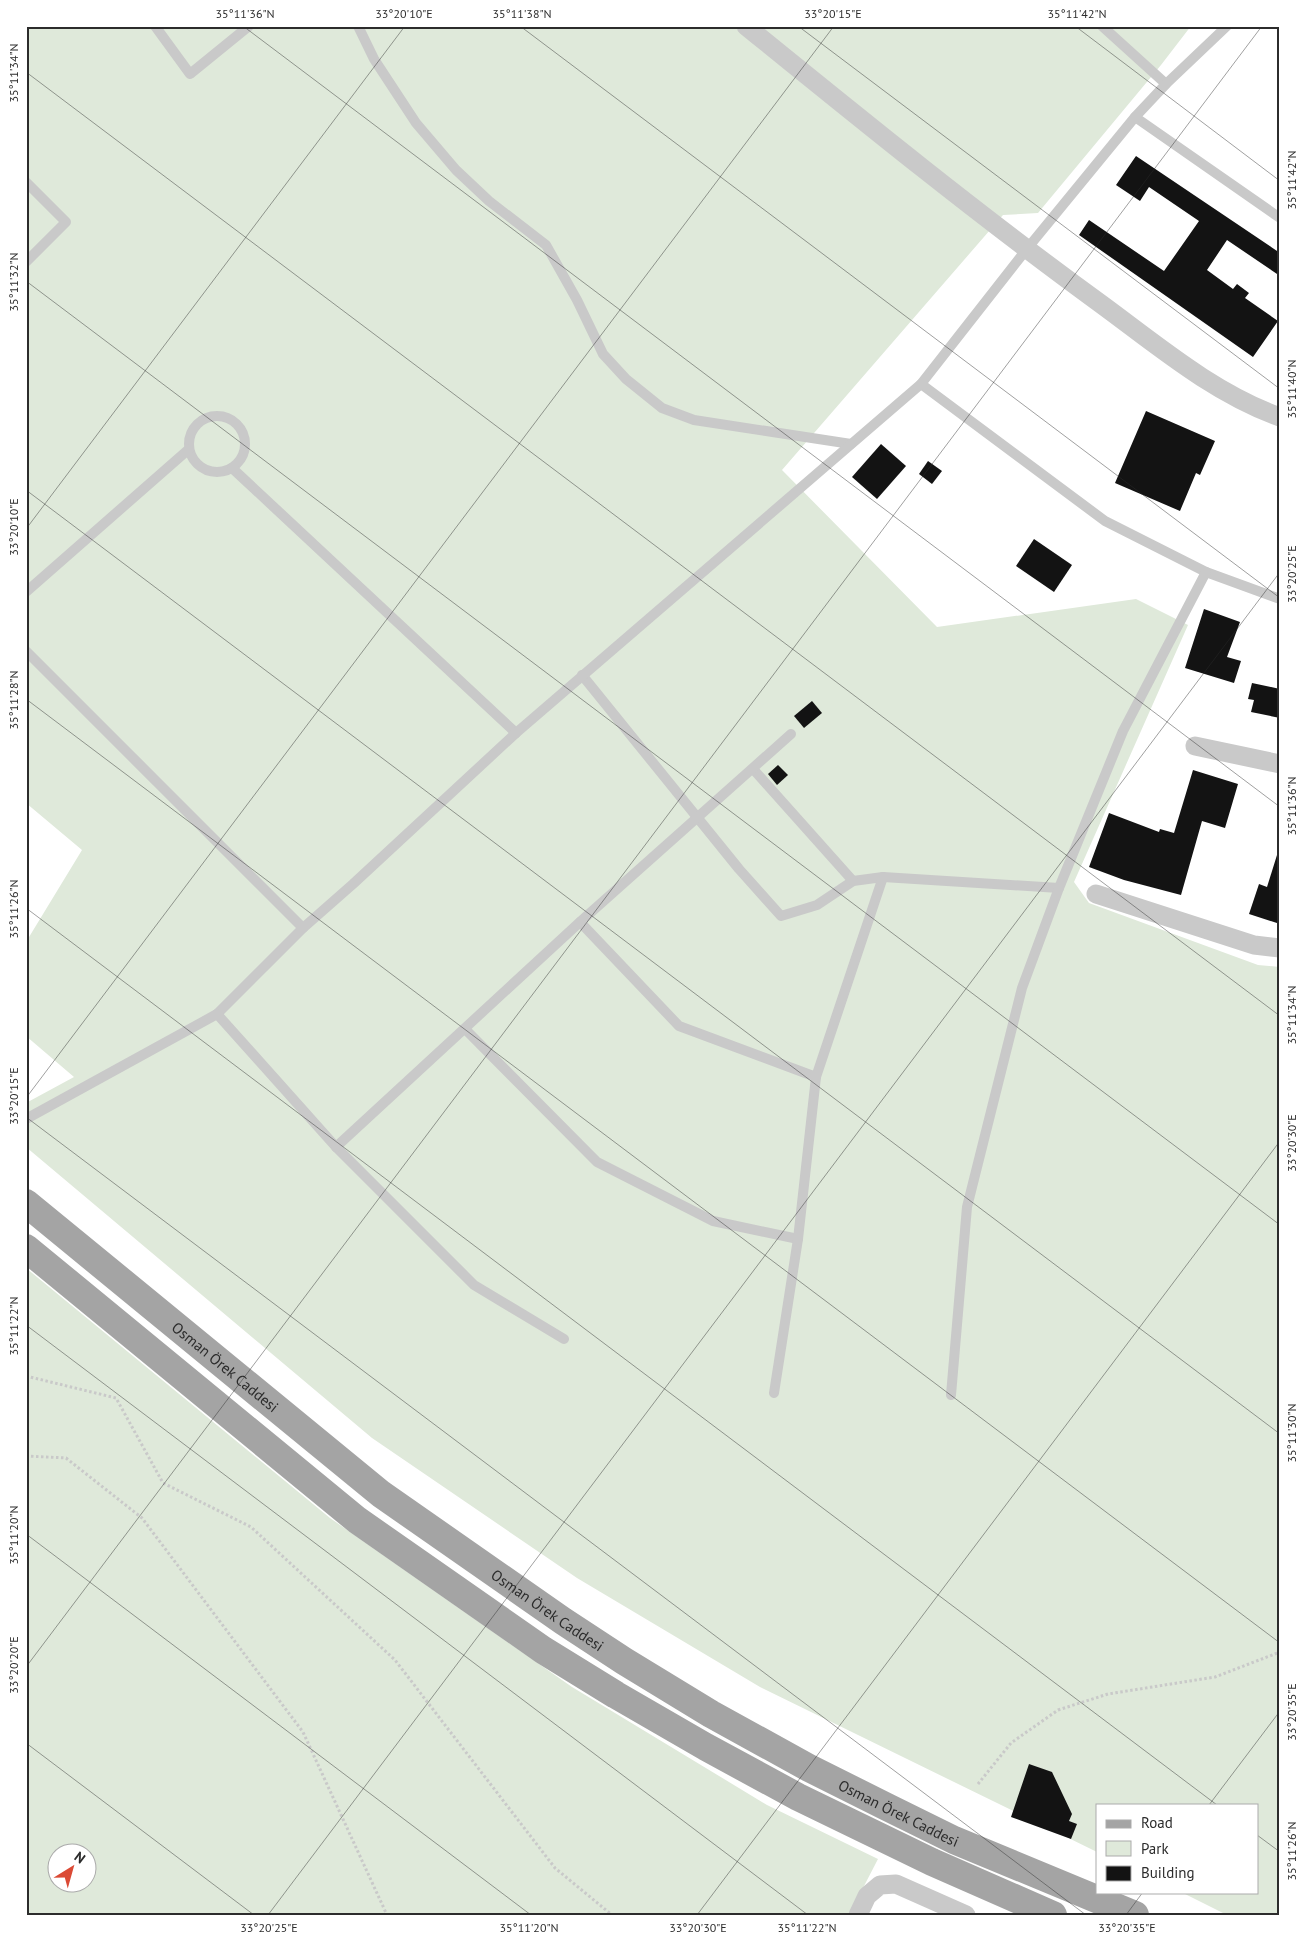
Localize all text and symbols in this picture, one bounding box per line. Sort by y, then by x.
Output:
text: 35°11'36"N [215,6,275,21]
text: 33°20'10"E [375,6,433,21]
text: 35°11'38"N [492,6,552,21]
text: 33°20'15"E [804,6,862,21]
text: 35°11'42"N [1047,6,1107,21]
text: 35°11'34"N [6,43,21,103]
text: 35°11'42"N [1284,150,1299,210]
text: 35°11'32"N [6,252,21,312]
text: 35°11'40"N [1284,359,1299,419]
text: 33°20'10"E [6,498,21,556]
text: 33°20'25"E [1284,545,1299,603]
text: 35°11'28"N [6,670,21,730]
text: 35°11'36"N [1284,776,1299,836]
text: 35°11'26"N [6,879,21,939]
text: 35°11'34"N [1284,985,1299,1045]
text: 33°20'15"E [6,1067,21,1125]
text: 33°20'30"E [1284,1114,1299,1172]
text: 35°11'22"N [6,1296,21,1356]
street label: Osman Örek Caddesi [168,1317,283,1416]
text: 35°11'30"N [1284,1403,1299,1463]
text: 35°11'20"N [6,1505,21,1565]
street label: Osman Örek Caddesi [488,1565,608,1655]
text: 33°20'20"E [6,1636,21,1694]
text: 33°20'35"E [1284,1683,1299,1741]
street label: Osman Örek Caddesi [835,1775,962,1851]
legend [1096,1804,1258,1894]
text: Road [1141,1813,1173,1832]
text: 35°11'26"N [1284,1821,1299,1881]
text: Park [1141,1839,1169,1858]
north arrow [48,1844,98,1894]
text: N [71,1848,89,1868]
text: Building [1141,1863,1195,1882]
text: 33°20'25"E [240,1920,298,1935]
text: 35°11'20"N [499,1920,559,1935]
text: 33°20'30"E [669,1920,727,1935]
text: 35°11'22"N [777,1920,837,1935]
text: 33°20'35"E [1098,1920,1156,1935]

